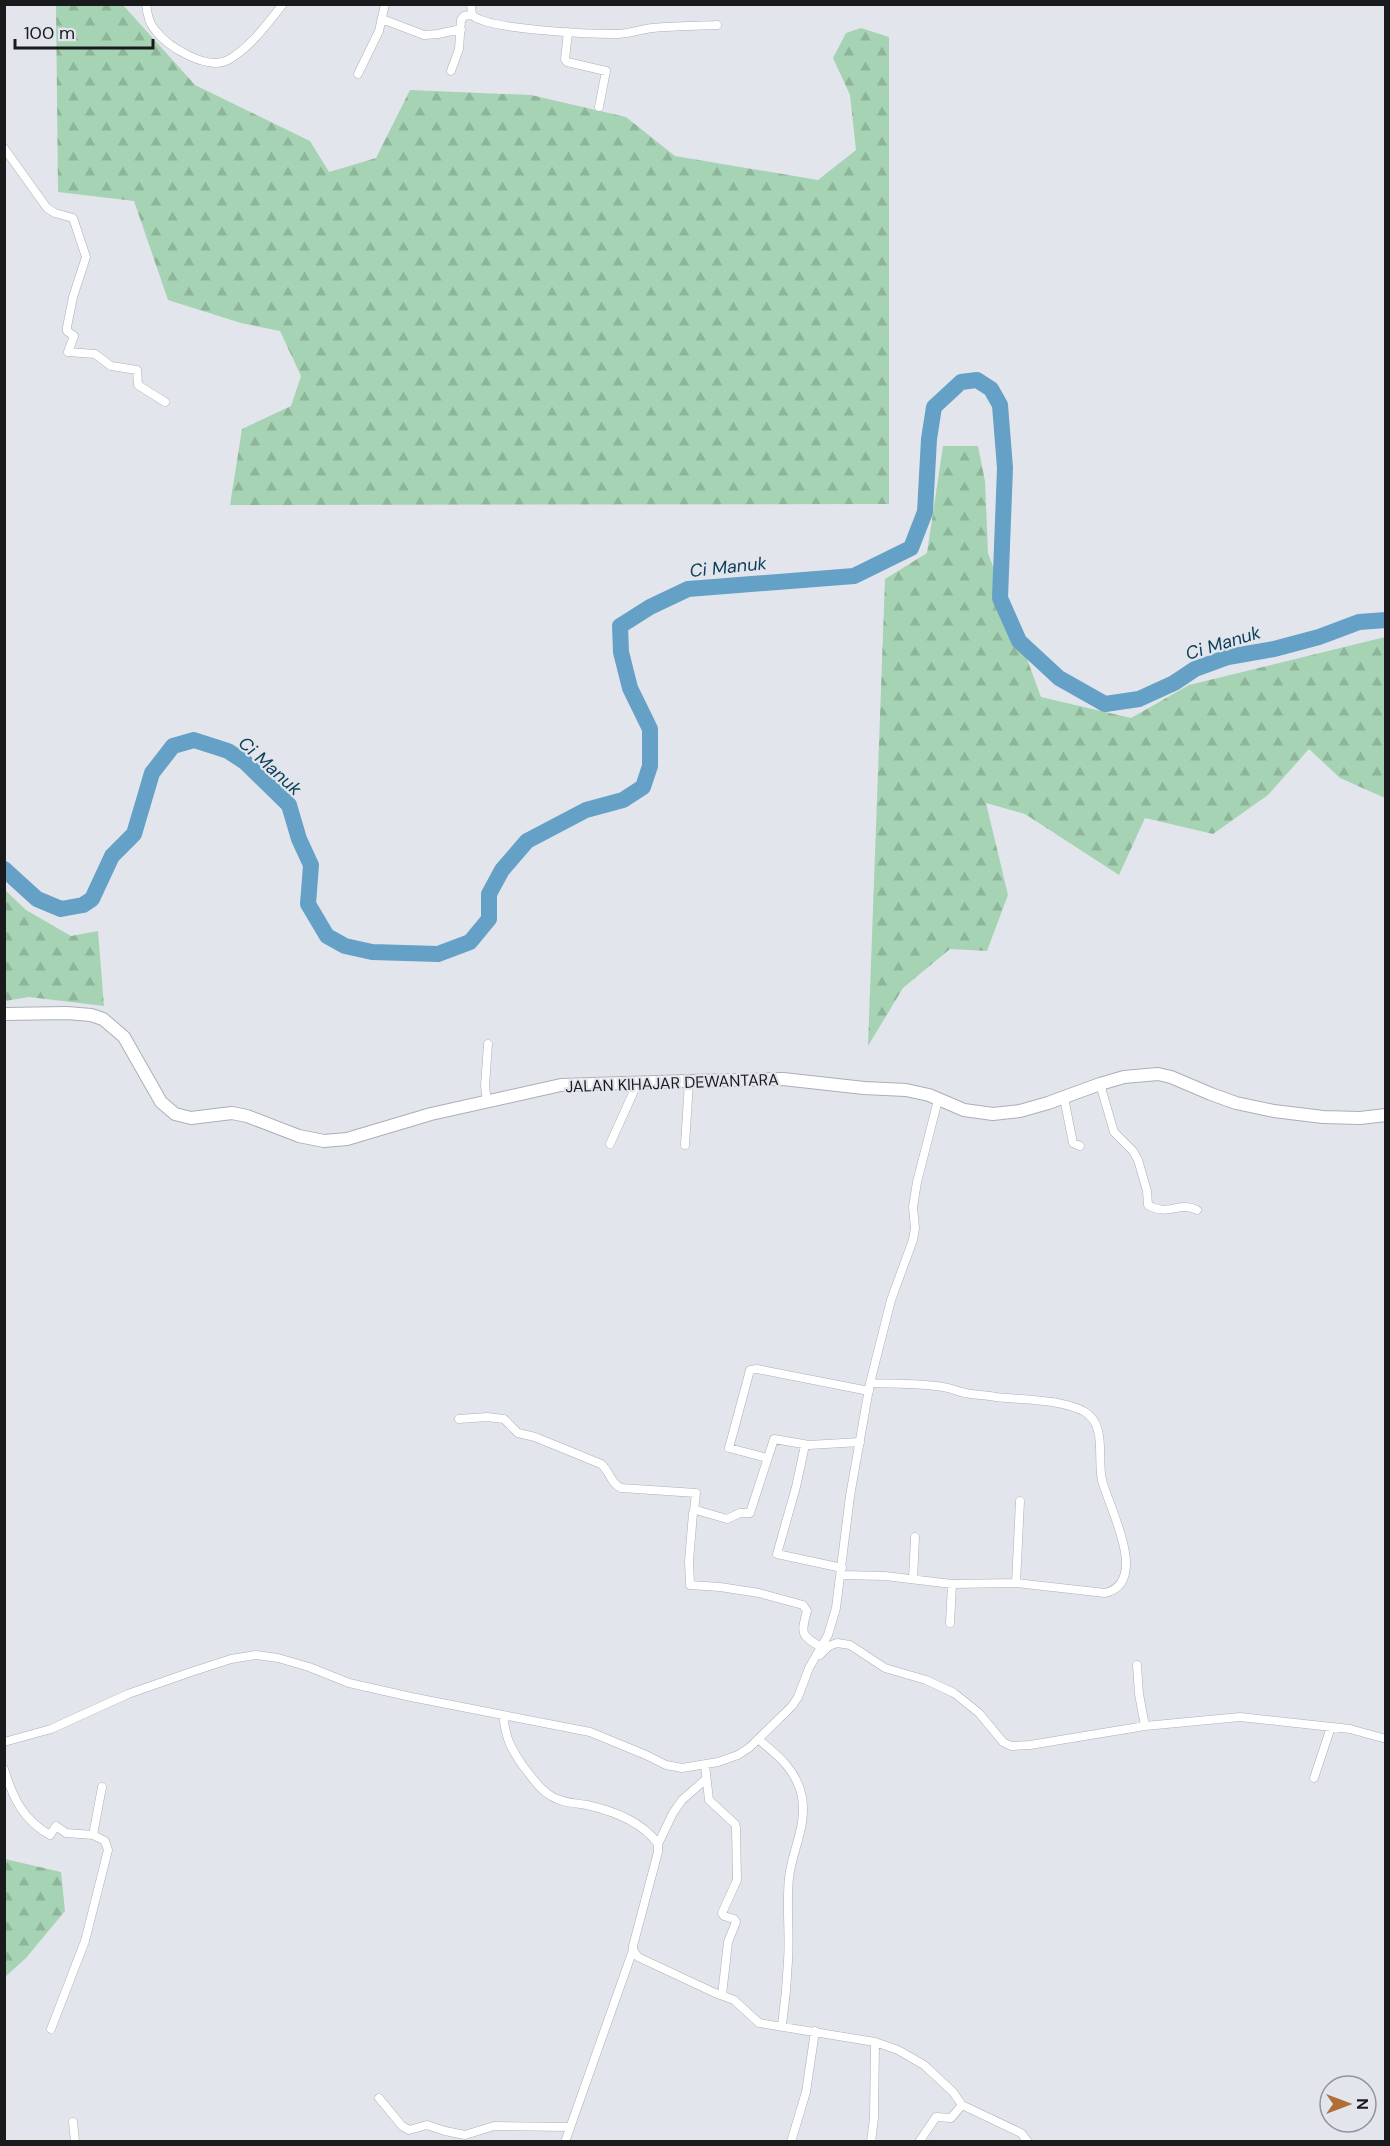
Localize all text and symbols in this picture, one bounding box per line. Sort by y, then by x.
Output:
scale bar [15,12,153,50]
text: 100 m [24,21,75,45]
water label: Ci Manuk [688,551,768,583]
water label: Ci Manuk [1183,620,1264,666]
water label: Ci Manuk [233,731,307,801]
street label: JALAN KIHAJAR DEWANTARA [565,1069,779,1097]
north arrow [1318,2074,1378,2134]
text: N [1352,2098,1373,2110]

